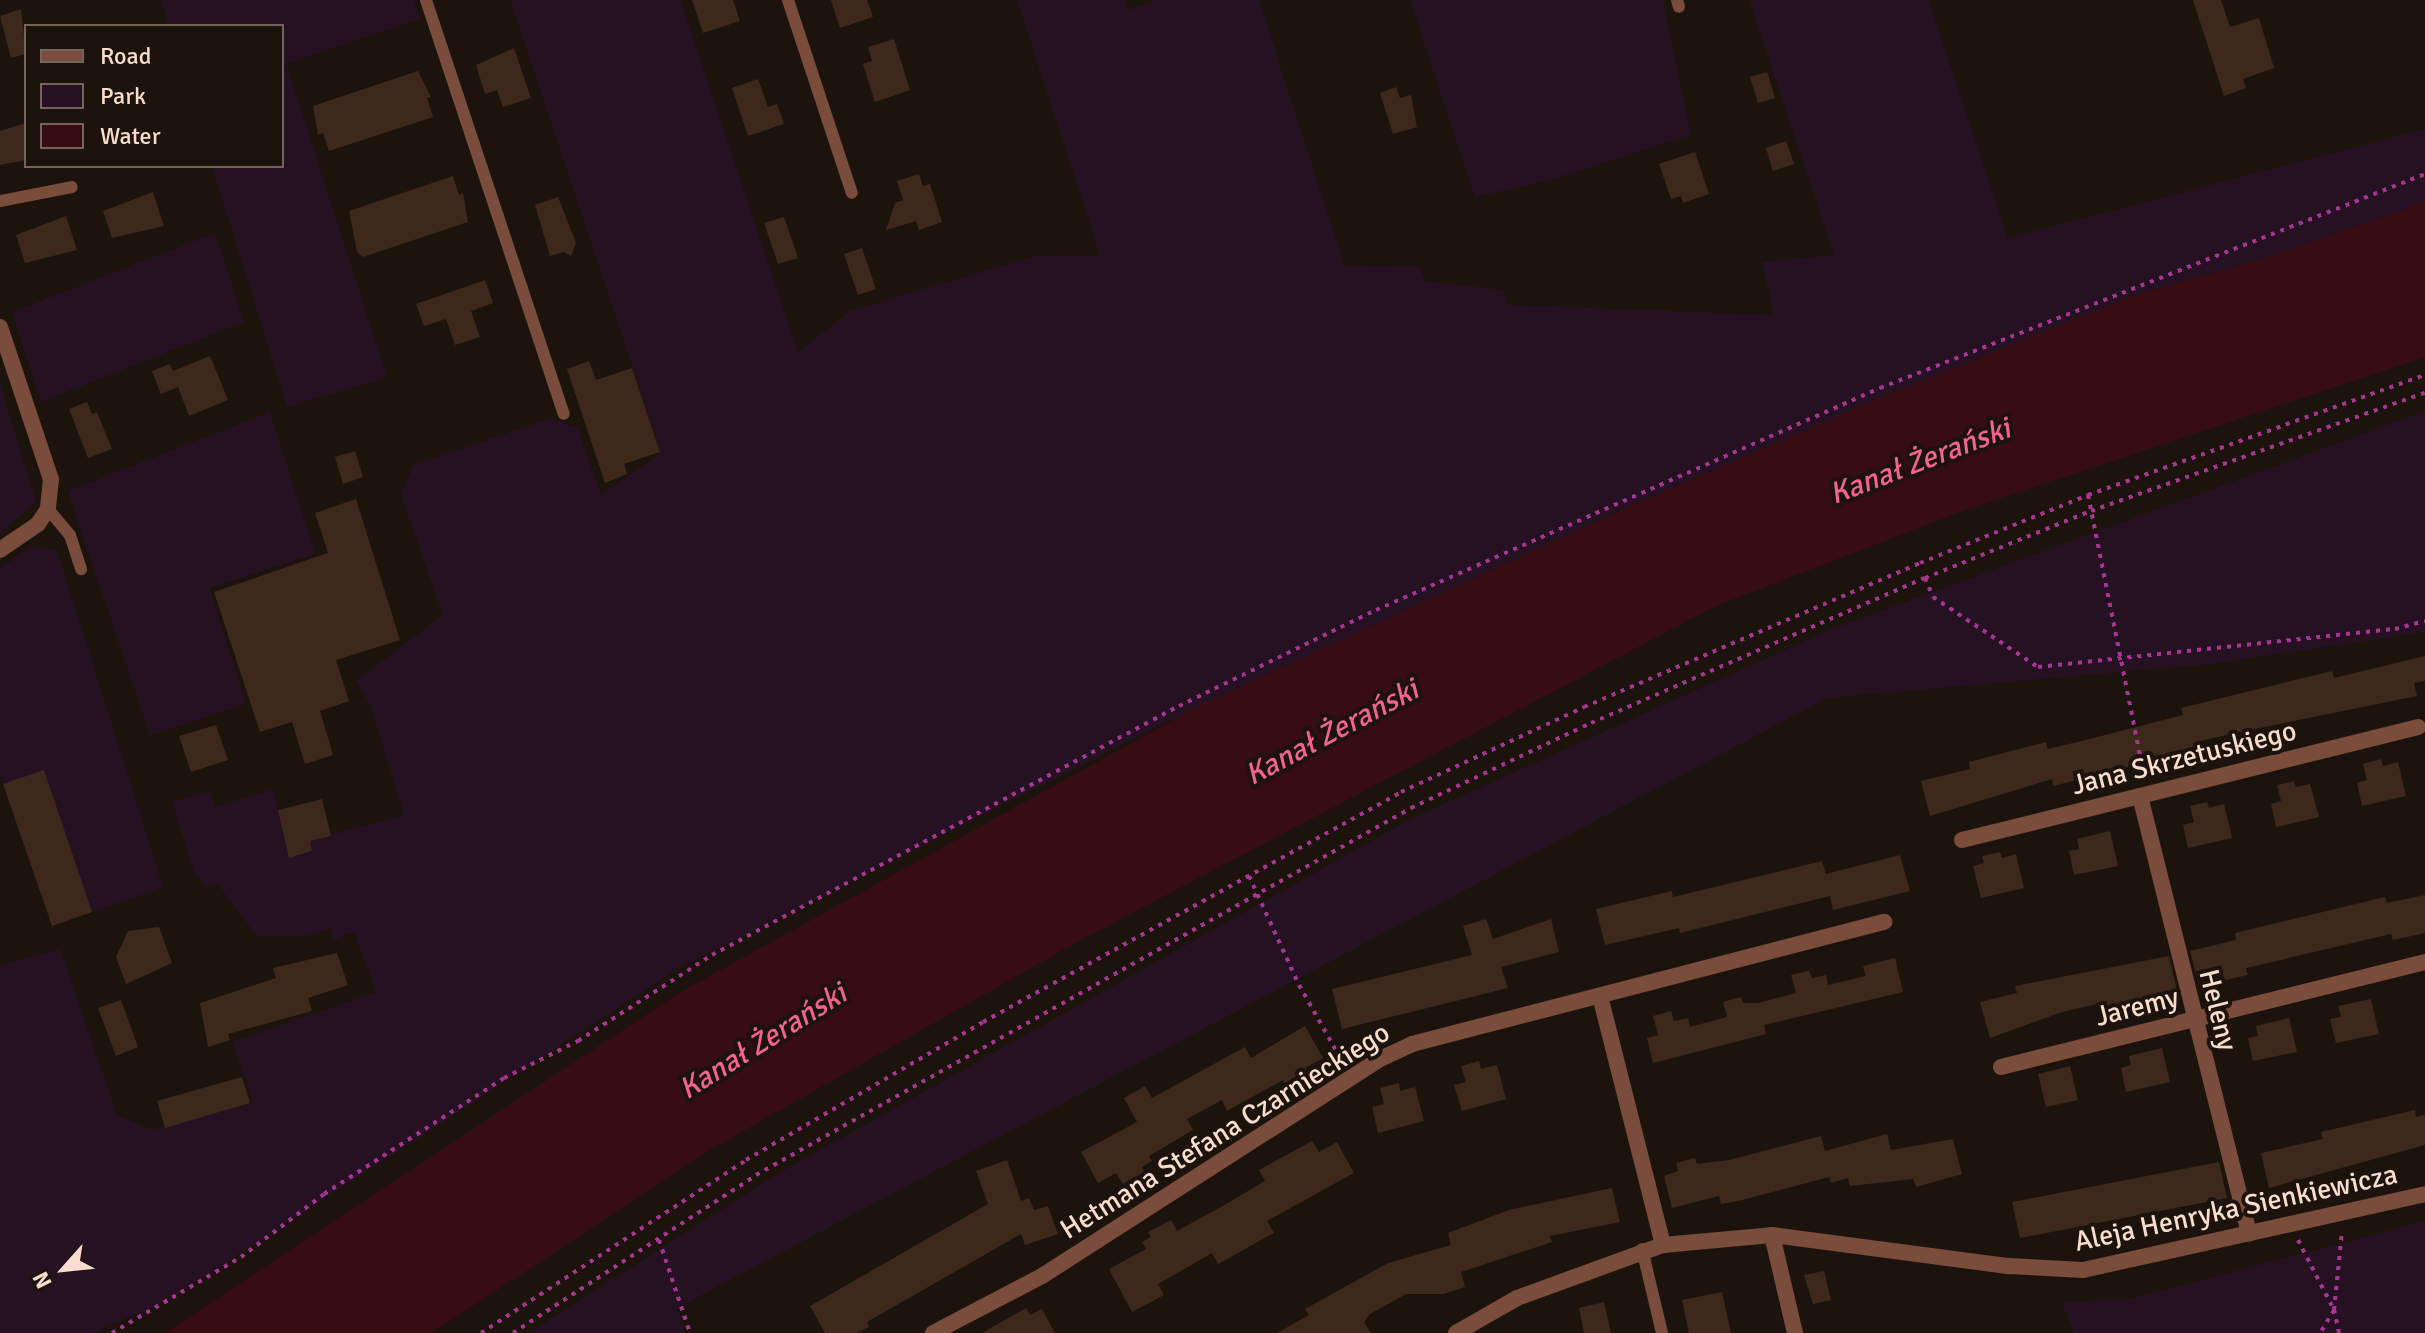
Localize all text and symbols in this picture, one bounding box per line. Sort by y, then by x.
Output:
legend [24,24,284,168]
text: Road [100,41,151,71]
text: Park [100,81,146,111]
text: Water [100,121,160,151]
water label: Kanał Żerański [1824,411,2016,513]
water label: Kanał Żerański [1239,672,1425,794]
street label: Jana Skrzetuskiego [2068,714,2300,802]
street label: Heleny [2192,966,2244,1054]
water label: Kanał Żerański [673,976,853,1108]
street label: Jaremy [2092,980,2182,1034]
street label: Hetmana Stefana Czarnieckiego [1054,1016,1396,1246]
street label: Aleja Henryka Sienkiewicza [2071,1157,2401,1259]
north arrow [24,1229,104,1309]
text: N [27,1267,58,1293]

